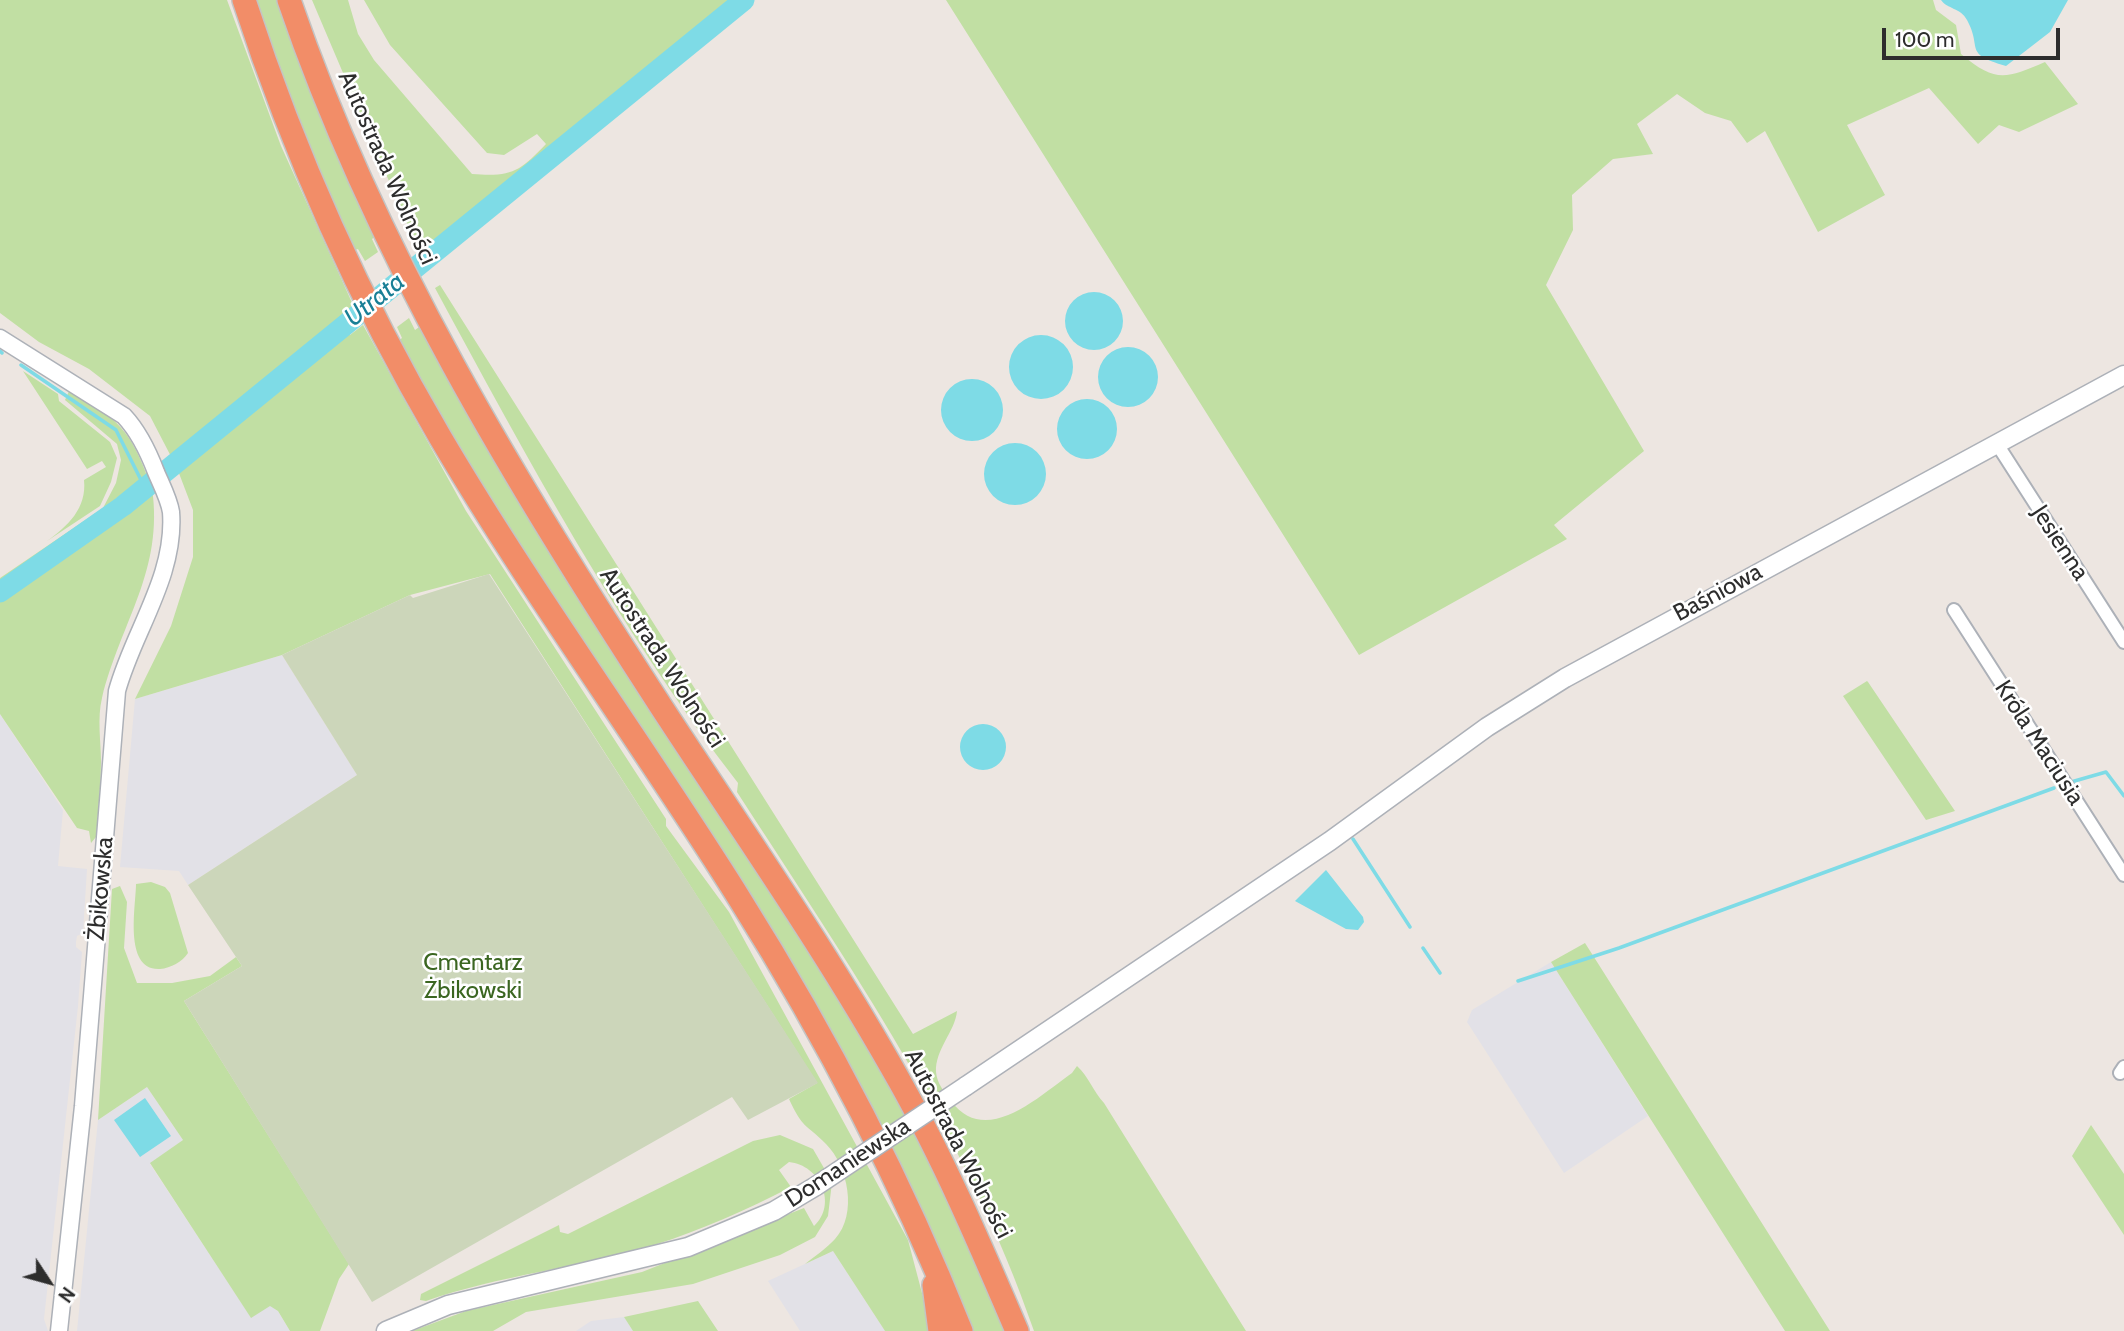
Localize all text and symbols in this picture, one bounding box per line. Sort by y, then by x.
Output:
scale bar [1886,14,2064,58]
text: 100 m [1895,27,1954,52]
street label: Autostrada Wolności [331,67,443,269]
water label: Utrata [338,266,412,334]
street label: Jesienna [2025,500,2095,586]
street label: Baśniowa [1669,558,1767,628]
street label: Autostrada Wolności [593,563,731,753]
street label: Króla Maciusia [1988,675,2090,811]
street label: Żbikowska [82,836,120,942]
park label: Cmentarz Żbikowski [423,949,523,1005]
street label: Autostrada Wolności [898,1045,1018,1243]
street label: Domaniewska [780,1112,916,1214]
north arrow [14,1247,84,1317]
text: N [53,1282,80,1307]

